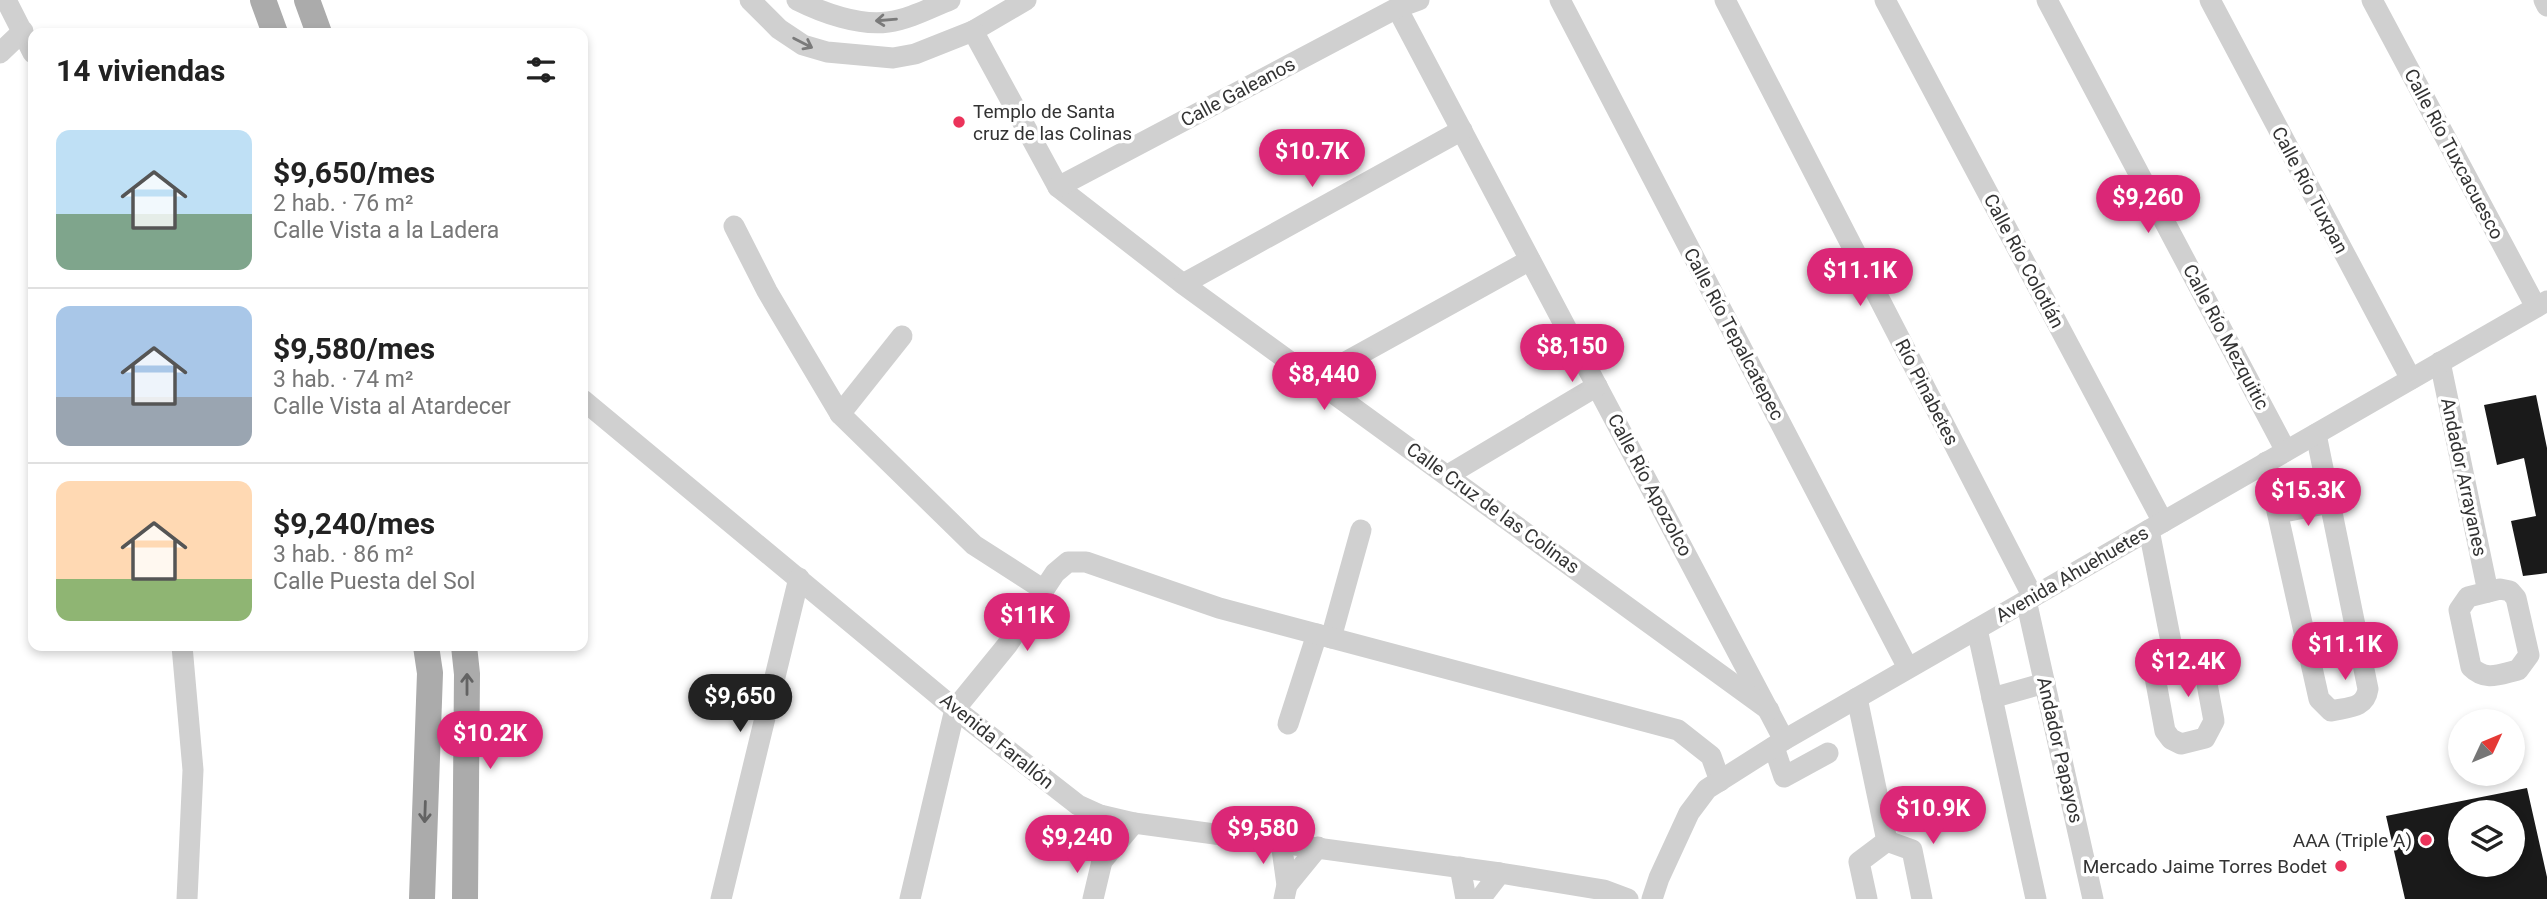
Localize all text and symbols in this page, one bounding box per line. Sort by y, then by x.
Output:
one-way arrow [875,14,898,27]
one-way arrow [792,36,812,50]
icon: filters [522,51,560,89]
street label: Calle Galeanos [1177,52,1299,132]
text: 14 viviendas [56,53,226,88]
street label: Calle Río Tuxcacuesco [2399,65,2509,243]
place label: Templo de Santa cruz de las Colinas [973,100,1132,145]
marker: Templo de Santa cruz de las Colinas [951,114,967,130]
street label: Calle Río Tuxpan [2267,123,2353,257]
pin: $10.7K [1255,130,1369,189]
text: $10.7K [1275,138,1349,165]
text: $9,650/mes [273,155,435,190]
icon: home [112,158,196,242]
pin: $9,260 [2091,176,2205,235]
text: $9,260 [2112,184,2184,211]
text: 2 hab. · 76 m² [273,190,413,217]
street label: Calle Río Colotlán [1979,190,2069,332]
text: Calle Vista a la Ladera [273,217,499,244]
street label: Calle Río Tepalcatepec [1679,244,1789,424]
pin: $11.1K [1803,248,1917,308]
text: $11.1K [1823,257,1897,284]
street label: Calle Río Mezquitic [2178,260,2274,414]
pin: $8,150 [1515,324,1629,384]
text: $9,580/mes [273,331,435,366]
text: $8,150 [1536,333,1608,360]
icon: home [112,334,196,418]
street label: Río Pinabetes [1890,335,1964,449]
pin: $8,440 [1267,352,1381,412]
text: $8,440 [1288,361,1360,388]
text: 3 hab. · 74 m² [273,366,413,393]
text: Calle Vista al Atardecer [273,393,511,420]
street label: Andador Arrayanes [2436,396,2492,558]
street label: Calle Río Apozolco [1603,410,1697,560]
street label: Calle Cruz de las Colinas [1402,438,1584,578]
pin: $15.3K [2251,468,2365,528]
text: $15.3K [2271,477,2345,504]
text: $9,240/mes [273,506,435,541]
icon: home [112,509,196,593]
street label: Avenida Ahuehuetes [1992,521,2152,627]
text: 3 hab. · 86 m² [273,541,413,568]
text: Calle Puesta del Sol [273,568,475,595]
pin: $11K [986,594,1068,653]
text: $11K [1000,602,1054,629]
pin: $11.1K [2288,622,2402,682]
text: $11.1K [2308,631,2382,658]
pin: $12.4K [2131,640,2245,699]
text: $12.4K [2151,648,2225,675]
one-way arrow [460,673,474,696]
pin: $9,650 [683,674,797,734]
street label: Andador Papayos [2032,675,2088,825]
text: $9,650 [704,683,776,710]
street label: Avenida Farallón [936,688,1058,794]
north arrow [2448,709,2525,786]
map controls [2448,709,2525,877]
pin: $10.2K [433,712,547,771]
text: $10.2K [453,720,527,747]
pin: $10.9K [1876,786,1990,846]
text: $10.9K [1896,795,1970,822]
one-way arrow [418,800,431,823]
button: layers [2448,800,2525,877]
pin: $9,580 [1206,806,1320,866]
text: $9,580 [1227,815,1299,842]
pin: $9,240 [1020,816,1134,875]
text: $9,240 [1041,824,1113,851]
place label: AAA (Triple A) [2293,829,2412,852]
marker: AAA (Triple A) [2418,832,2434,848]
place label: Mercado Jaime Torres Bodet [2083,855,2327,878]
marker: Mercado Jaime Torres Bodet [2333,858,2349,874]

